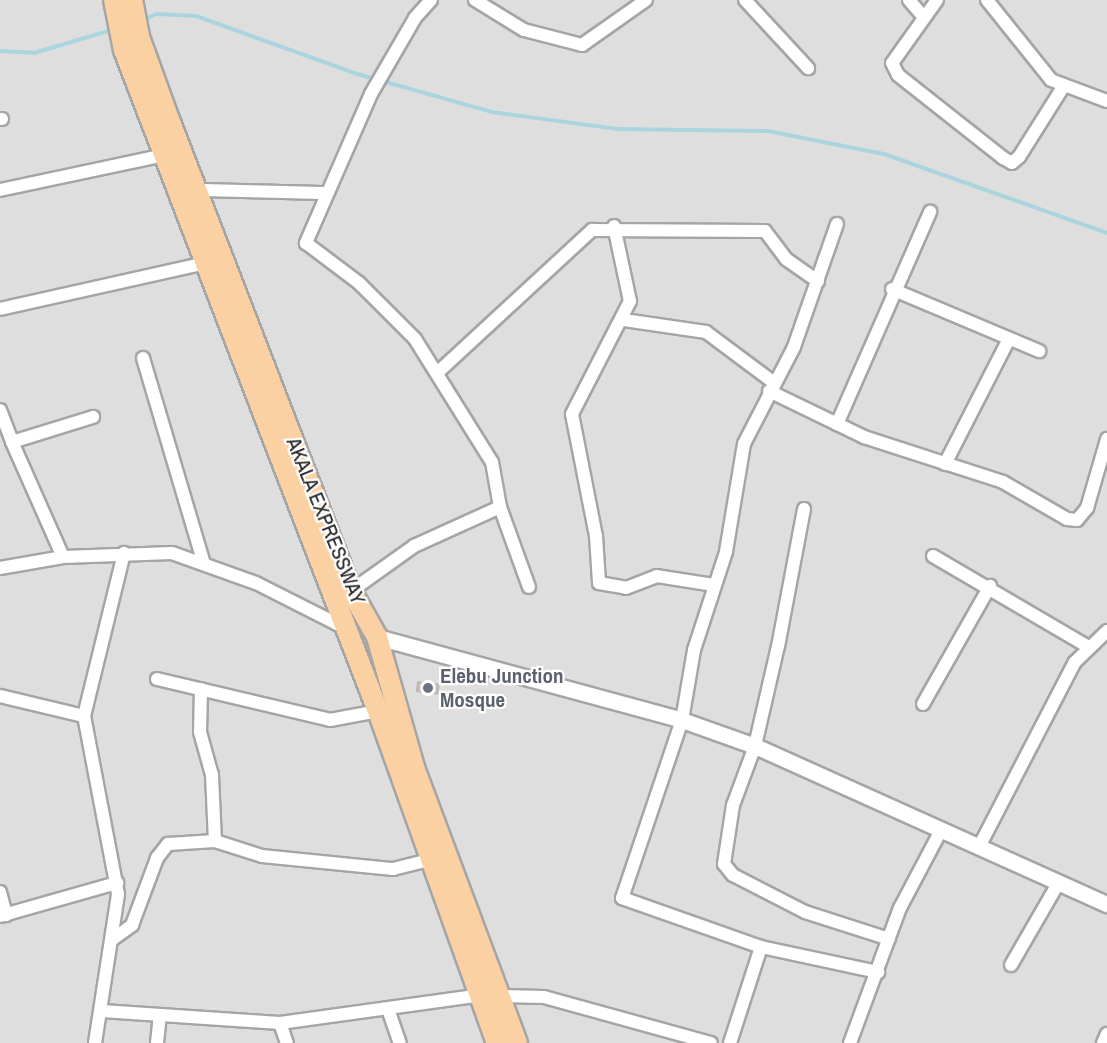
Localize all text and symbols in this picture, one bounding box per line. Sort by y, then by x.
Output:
street label: AKALA EXPRESSWAY [281,433,371,609]
place label: Elebu Junction Mosque [440,663,563,713]
marker: Elebu Junction Mosque [421,681,435,695]

